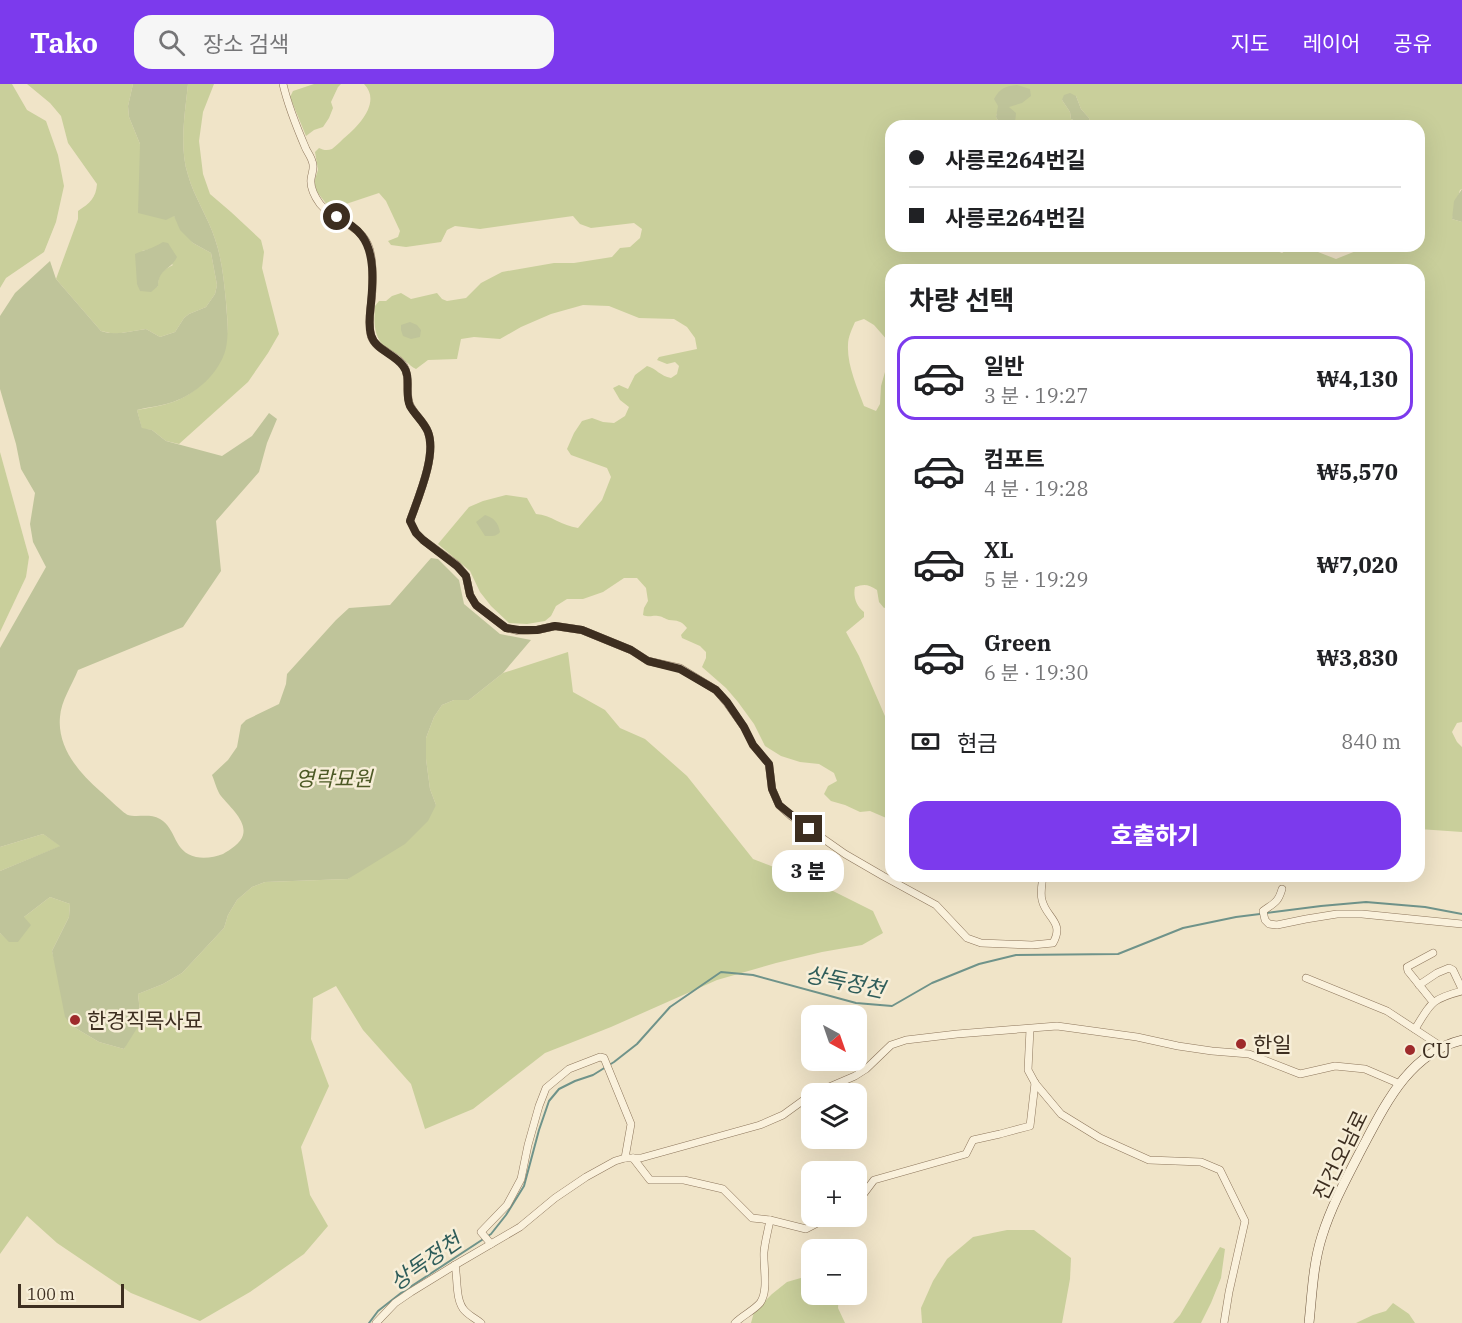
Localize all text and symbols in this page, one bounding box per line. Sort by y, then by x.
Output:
search box [134,15,554,69]
text: Tako [30,24,98,61]
icon: search [155,26,188,59]
text: 장소 검색 [203,29,289,58]
text: 지도 [1231,29,1269,57]
text: 레이어 [1302,29,1360,57]
text: 공유 [1393,29,1432,57]
text: 사릉로264번길 [945,145,1086,174]
route start [323,203,350,230]
text: 사릉로264번길 [945,203,1086,232]
text: 차량 선택 [909,282,1015,317]
icon: car [912,351,966,405]
text: 일반 [984,351,1024,380]
text: ₩4,130 [1316,364,1398,393]
text: 3 분 · 19:27 [984,382,1089,409]
icon: car [912,444,966,498]
text: 컴포트 [984,444,1045,473]
text: ₩5,570 [1316,457,1398,486]
text: 4 분 · 19:28 [984,475,1089,502]
text: XL [984,535,1014,564]
icon: car [912,537,966,591]
text: ₩7,020 [1316,550,1398,579]
text: 5 분 · 19:29 [984,566,1089,593]
text: Green [984,628,1051,657]
icon: car [912,630,966,684]
text: ₩3,830 [1316,643,1398,672]
text: 6 분 · 19:30 [984,659,1089,686]
icon: cash [909,725,942,758]
text: 현금 [957,728,997,757]
text: 840 m [1341,728,1401,755]
park label: 영락묘원 [295,764,374,792]
button: 호출하기 [909,801,1401,870]
route end [795,815,822,842]
callout: 3 분 [773,850,845,892]
text: 3 분 [790,857,826,884]
water label: 상독정천 [802,958,890,1004]
north arrow [801,1005,867,1071]
map controls [801,1005,867,1305]
place label: 한경직목사묘 [87,1006,203,1034]
marker: 한경직목사묘 [68,1013,82,1027]
place label: 한일 [1253,1030,1292,1058]
place label: CU [1422,1036,1451,1064]
marker: 한일 [1234,1037,1248,1051]
marker: CU [1403,1043,1417,1057]
button: layers [801,1083,867,1149]
street label: 진건오남로 [1306,1105,1374,1205]
button: + [801,1161,867,1227]
water label: 상독정천 [384,1224,469,1296]
button: − [801,1239,867,1305]
scale bar [18,1281,124,1308]
text: 100 m [27,1284,75,1304]

